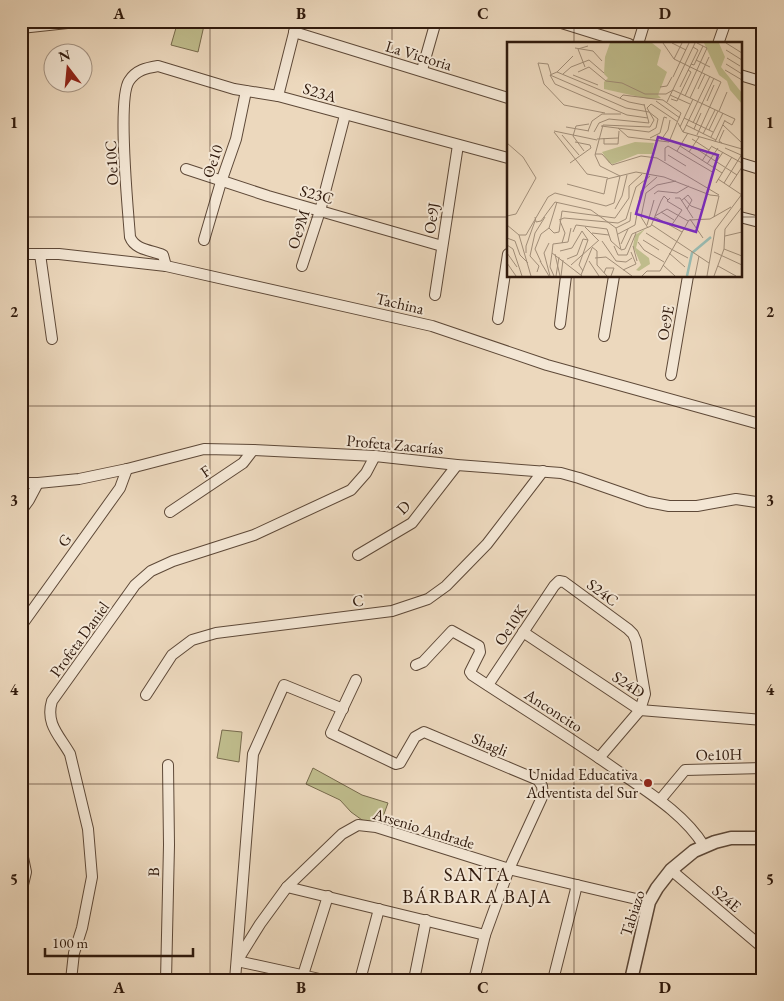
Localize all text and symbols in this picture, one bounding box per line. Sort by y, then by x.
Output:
text: A [112,3,125,24]
text: B [296,3,306,24]
text: C [477,3,489,24]
text: D [659,3,671,24]
street label: La Victoria [383,35,455,76]
north arrow [42,42,92,92]
inset map [507,42,742,278]
text: N [56,45,73,66]
street label: S23A [301,78,340,107]
text: 1 [10,112,18,133]
text: 1 [766,112,774,133]
street label: Oe10C [100,140,123,186]
street label: Oe10 [197,141,228,181]
street label: S23C [298,180,336,209]
street label: Oe9J [419,201,444,235]
street label: Oe9M [282,207,315,252]
street label: Tachina [374,288,427,319]
text: 2 [10,301,19,322]
text: 2 [766,301,775,322]
street label: Oe9E [652,304,679,342]
street label: Profeta Zacarías [346,430,444,459]
street label: F [196,460,215,482]
text: 3 [10,490,18,511]
text: 3 [766,490,774,511]
street label: D [392,496,415,519]
street label: G [52,529,77,551]
street label: S24C [583,574,623,611]
street label: C [351,589,365,612]
street label: Profeta Daniel [45,597,114,681]
street label: Oe10K [489,600,532,650]
street label: S24D [608,666,649,703]
text: 4 [10,679,19,700]
text: 4 [766,679,775,700]
street label: Anconcito [520,683,587,737]
street label: Shagli [469,728,511,761]
street label: Oe10H [695,744,743,765]
place label: Unidad Educativa Adventista del Sur [525,764,639,803]
marker: Unidad Educativa Adventista del Sur [642,777,654,789]
street label: Arsenio Andrade [370,803,477,854]
district label: SANTA BÁRBARA BAJA [402,862,552,909]
street label: B [143,867,164,877]
text: 5 [10,869,18,890]
text: 5 [766,869,774,890]
street label: S24E [708,880,746,917]
street label: Tabiazo [615,887,650,939]
scale bar [45,926,192,958]
text: 100 m [52,933,89,952]
text: A [112,977,125,998]
text: B [296,977,306,998]
text: C [477,977,489,998]
text: D [659,977,671,998]

